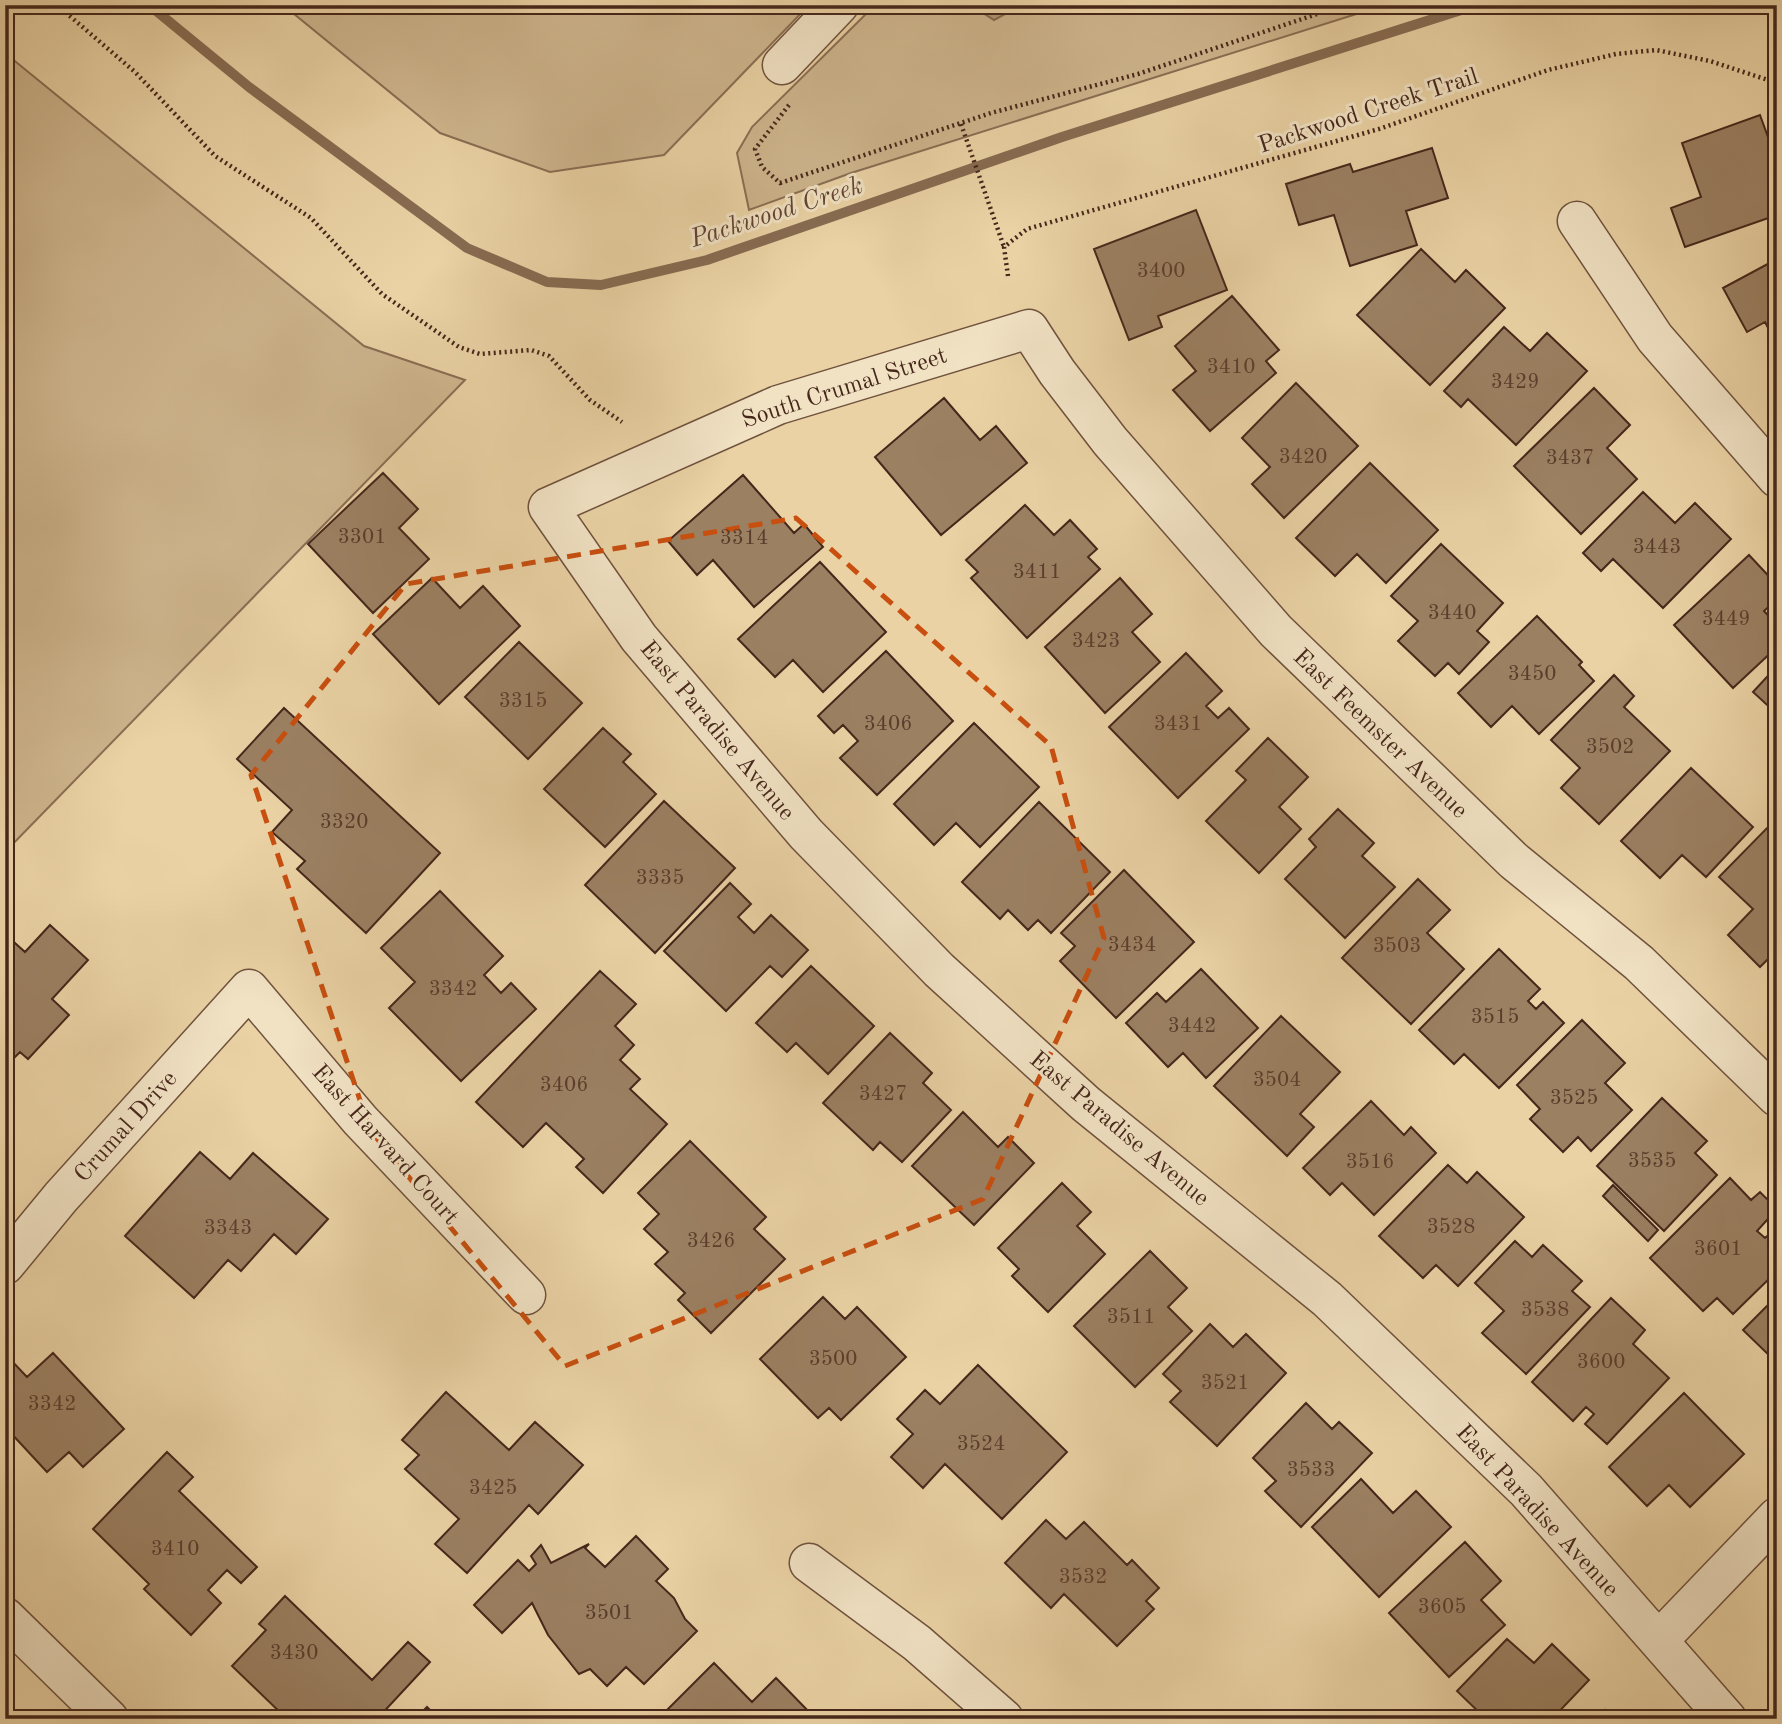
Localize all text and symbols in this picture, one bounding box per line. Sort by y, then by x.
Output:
street label: Packwood Creek Trail [1256,65,1482,159]
water label: Packwood Creek [686,173,866,253]
house number: 3400 [1137,261,1185,282]
street label: South Crumal Street [739,344,950,433]
house number: 3410 [1207,357,1255,378]
house number: 3429 [1491,372,1539,393]
house number: 3420 [1279,447,1327,468]
house number: 3437 [1546,448,1594,469]
house number: 3301 [338,527,386,548]
house number: 3314 [720,528,768,549]
house number: 3443 [1633,537,1681,558]
house number: 3411 [1013,562,1061,583]
house number: 3440 [1428,603,1476,624]
house number: 3449 [1702,609,1750,630]
house number: 3423 [1072,631,1120,652]
street label: East Paradise Avenue [635,637,798,826]
street label: East Feemster Avenue [1288,645,1471,824]
house number: 3450 [1508,664,1556,685]
house number: 3315 [499,691,547,712]
house number: 3406 [864,714,912,735]
house number: 3431 [1154,714,1202,735]
house number: 3502 [1586,737,1634,758]
house number: 3320 [320,812,368,833]
house number: 3335 [636,868,684,889]
house number: 3434 [1108,935,1156,956]
house number: 3503 [1373,936,1421,957]
house number: 3342 [429,979,477,1000]
house number: 3515 [1471,1007,1519,1028]
house number: 3442 [1168,1016,1216,1037]
street label: East Paradise Avenue [1024,1048,1213,1211]
street label: East Harvard Court [307,1061,463,1230]
street label: Crumal Drive [71,1067,182,1188]
house number: 3504 [1253,1070,1301,1091]
house number: 3406 [540,1075,588,1096]
house number: 3427 [859,1084,907,1105]
house number: 3525 [1550,1088,1598,1109]
house number: 3535 [1628,1151,1676,1172]
house number: 3516 [1346,1152,1394,1173]
house number: 3528 [1427,1217,1475,1238]
house number: 3343 [204,1218,252,1239]
house number: 3426 [687,1231,735,1252]
house number: 3601 [1694,1239,1742,1260]
house number: 3538 [1521,1300,1569,1321]
house number: 3511 [1107,1307,1155,1328]
house number: 3500 [809,1349,857,1370]
house number: 3600 [1577,1352,1625,1373]
house number: 3521 [1201,1373,1249,1394]
house number: 3342 [28,1394,76,1415]
street label: East Paradise Avenue [1451,1420,1622,1602]
house number: 3524 [957,1434,1005,1455]
house number: 3533 [1287,1460,1335,1481]
house number: 3425 [469,1478,517,1499]
house number: 3410 [151,1539,199,1560]
house number: 3532 [1059,1567,1107,1588]
house number: 3605 [1418,1597,1466,1618]
house number: 3501 [585,1603,633,1624]
house number: 3430 [270,1643,318,1664]

